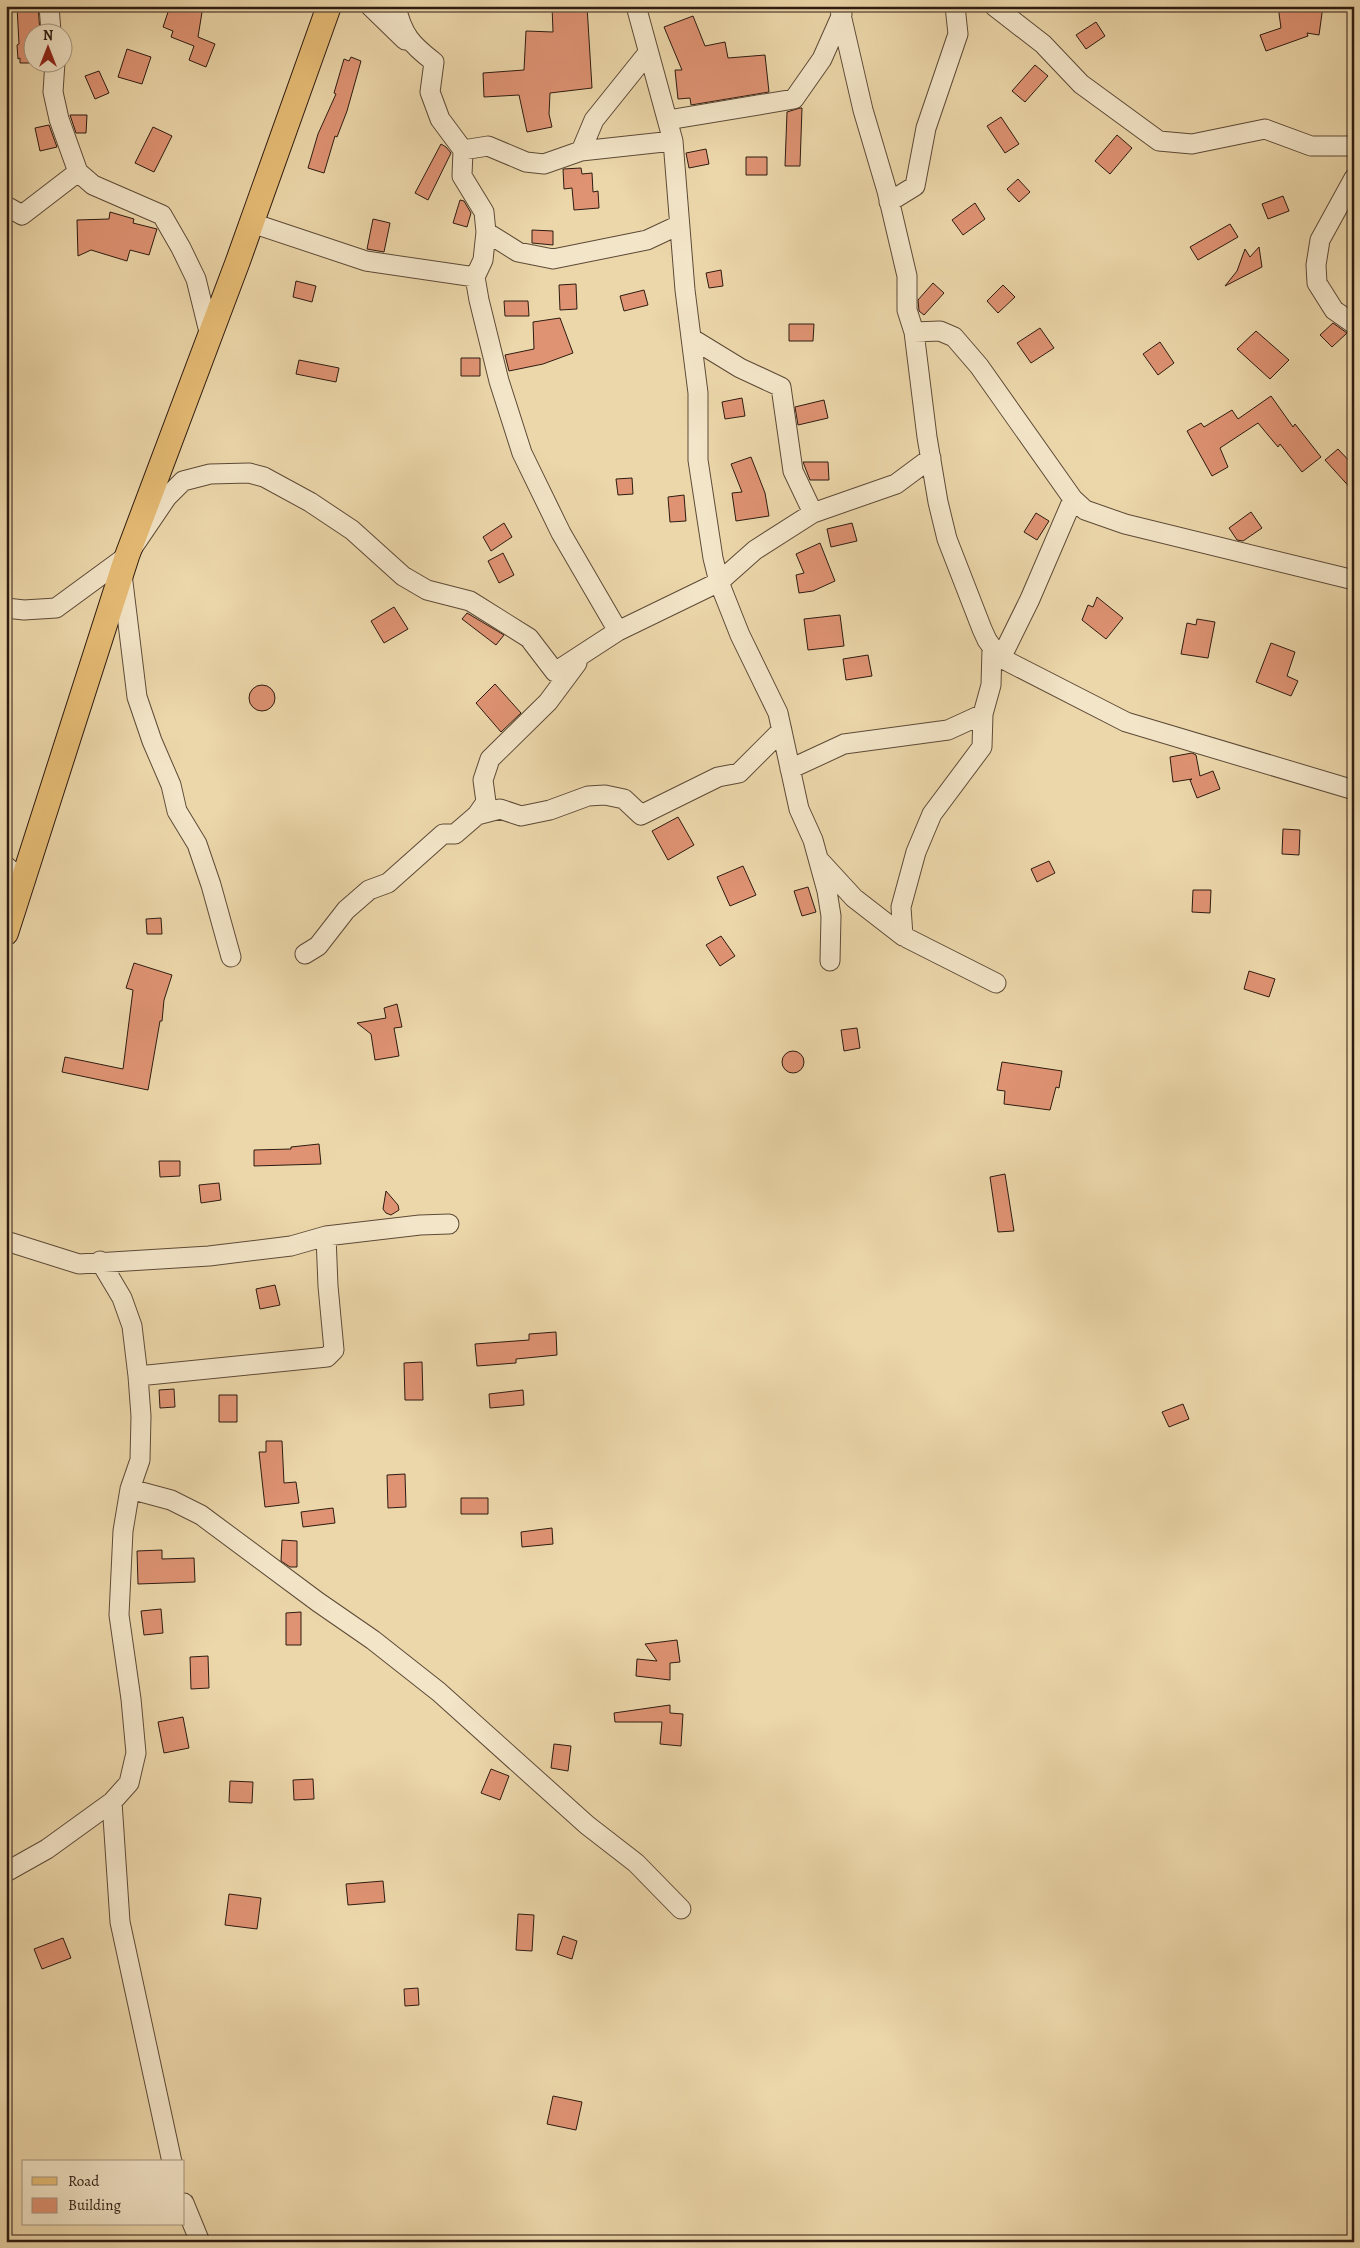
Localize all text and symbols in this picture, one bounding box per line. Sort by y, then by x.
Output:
north arrow [22,22,72,72]
text: N [43,26,53,45]
legend [22,2160,185,2226]
text: Road [68,2171,100,2191]
text: Building [68,2195,121,2215]

